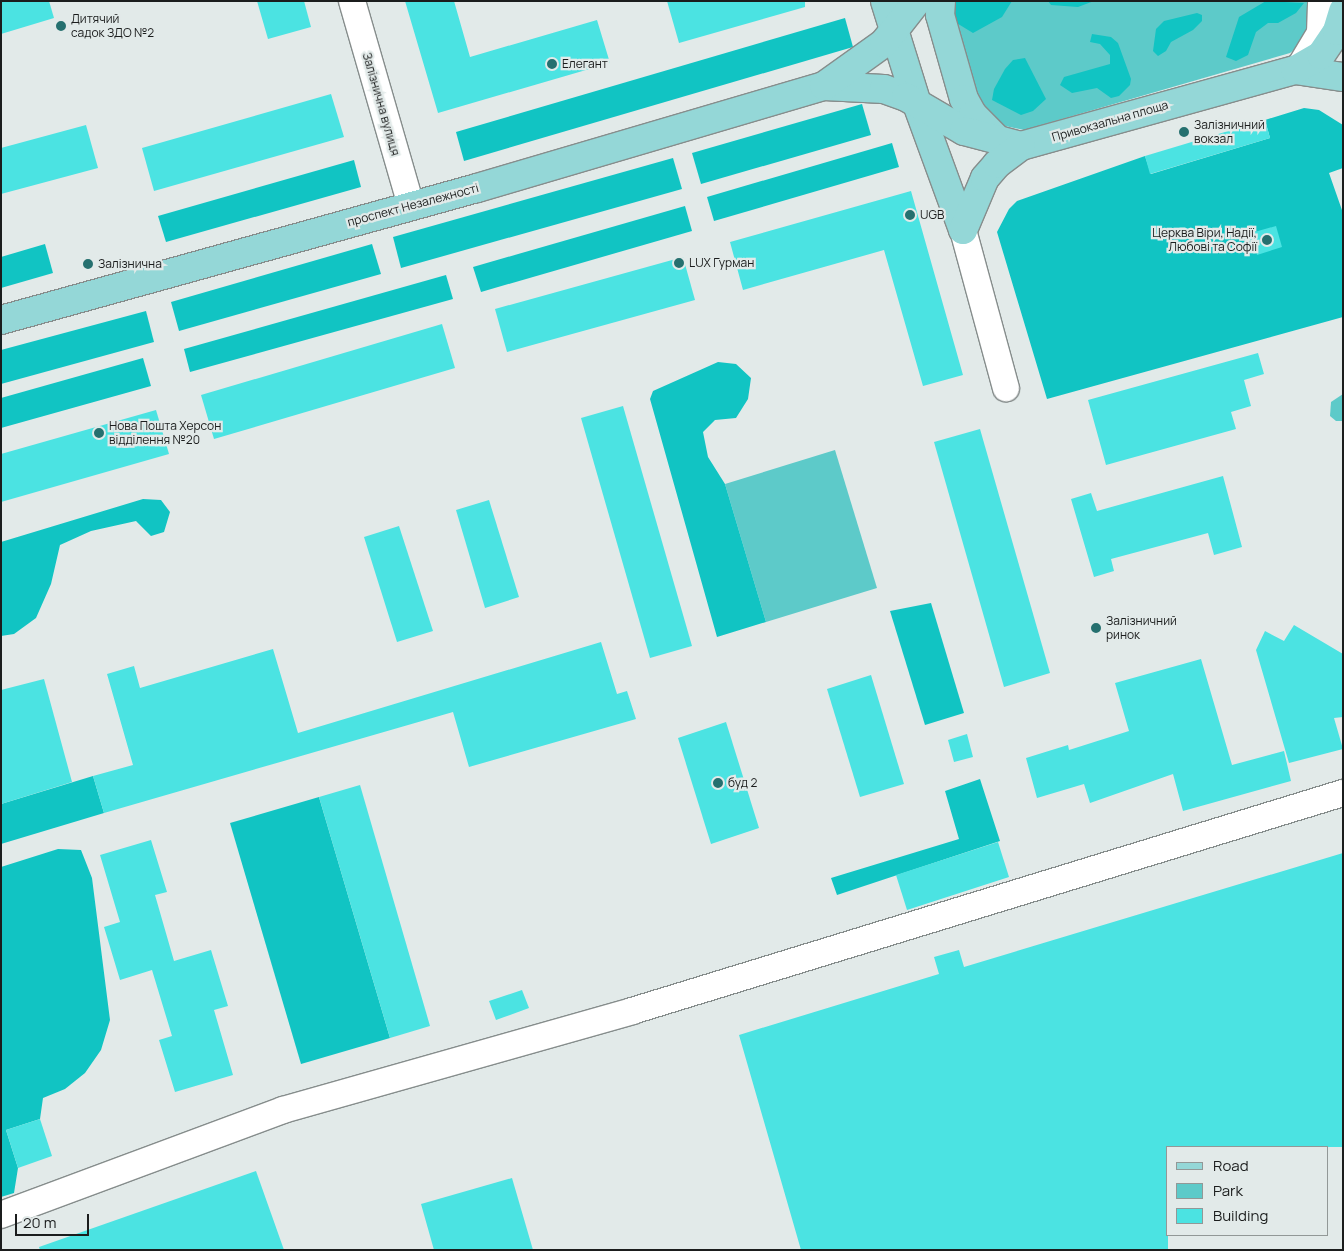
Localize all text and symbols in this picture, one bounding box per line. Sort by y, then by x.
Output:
place label: Дитячий садок ЗДО №2 [71,12,154,40]
marker: Дитячий садок ЗДО №2 [55,20,67,32]
street label: Залізнична вулиця [359,51,403,157]
place label: Елегант [562,57,608,71]
marker: Елегант [546,58,558,70]
street label: Привокзальна площа [1050,97,1170,145]
place label: Залізничний вокзал [1194,118,1265,146]
marker: Залізничний вокзал [1178,126,1190,138]
street label: проспект Незалежності [346,181,480,229]
place label: UGB [920,208,944,222]
marker: UGB [904,209,916,221]
place label: Церква Віри, Надії, Любові та Софії [1152,226,1257,254]
marker: Церква Віри, Надії, Любові та Софії [1261,234,1273,246]
place label: LUX Гурман [689,256,754,270]
place label: Залізнична [98,257,162,271]
marker: LUX Гурман [673,257,685,269]
marker: Залізнична [82,258,94,270]
place label: Нова Пошта Херсон відділення №20 [109,419,221,447]
marker: Нова Пошта Херсон відділення №20 [93,427,105,439]
place label: Залізничний ринок [1106,614,1177,642]
marker: Залізничний ринок [1090,622,1102,634]
place label: буд 2 [728,776,757,790]
marker: буд 2 [712,777,724,789]
legend [1166,1146,1329,1236]
text: Road [1213,1155,1249,1176]
text: Park [1213,1180,1243,1201]
scale bar [18,1204,91,1236]
text: Building [1213,1205,1268,1226]
text: 20 m [23,1212,56,1233]

